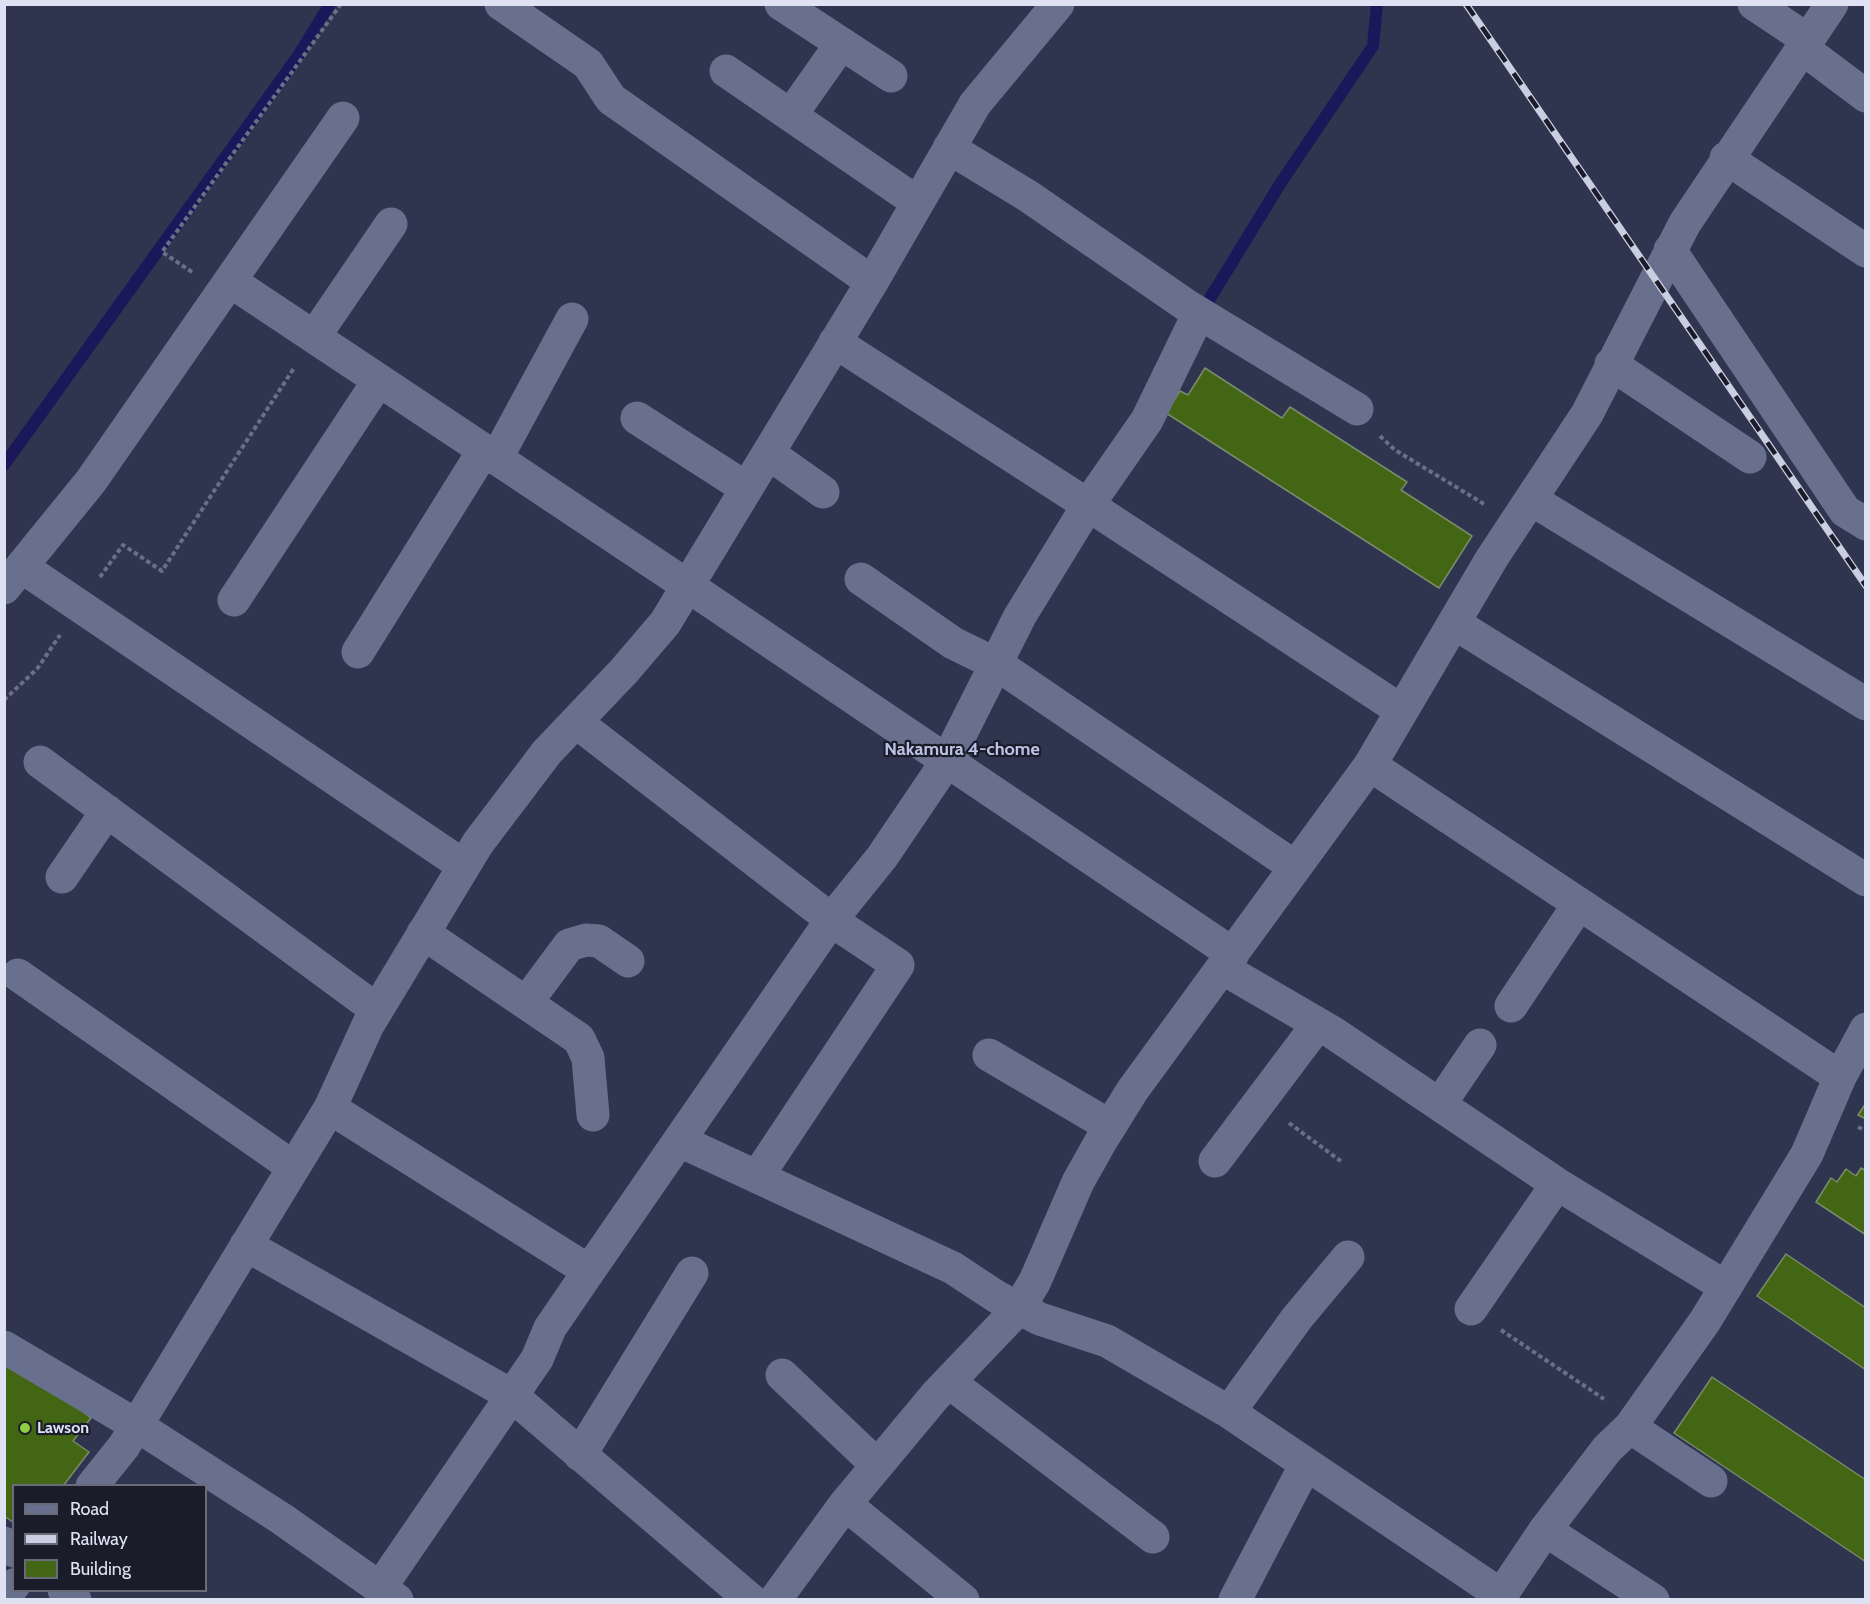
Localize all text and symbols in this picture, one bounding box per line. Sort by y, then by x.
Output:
district label: Nakamura 4-chome [884,739,1040,761]
place label: Lawson [37,1418,89,1438]
marker: Lawson [18,1421,32,1435]
legend [12,1484,207,1592]
text: Road [70,1498,109,1520]
text: Railway [70,1528,128,1550]
text: Building [70,1558,131,1580]

